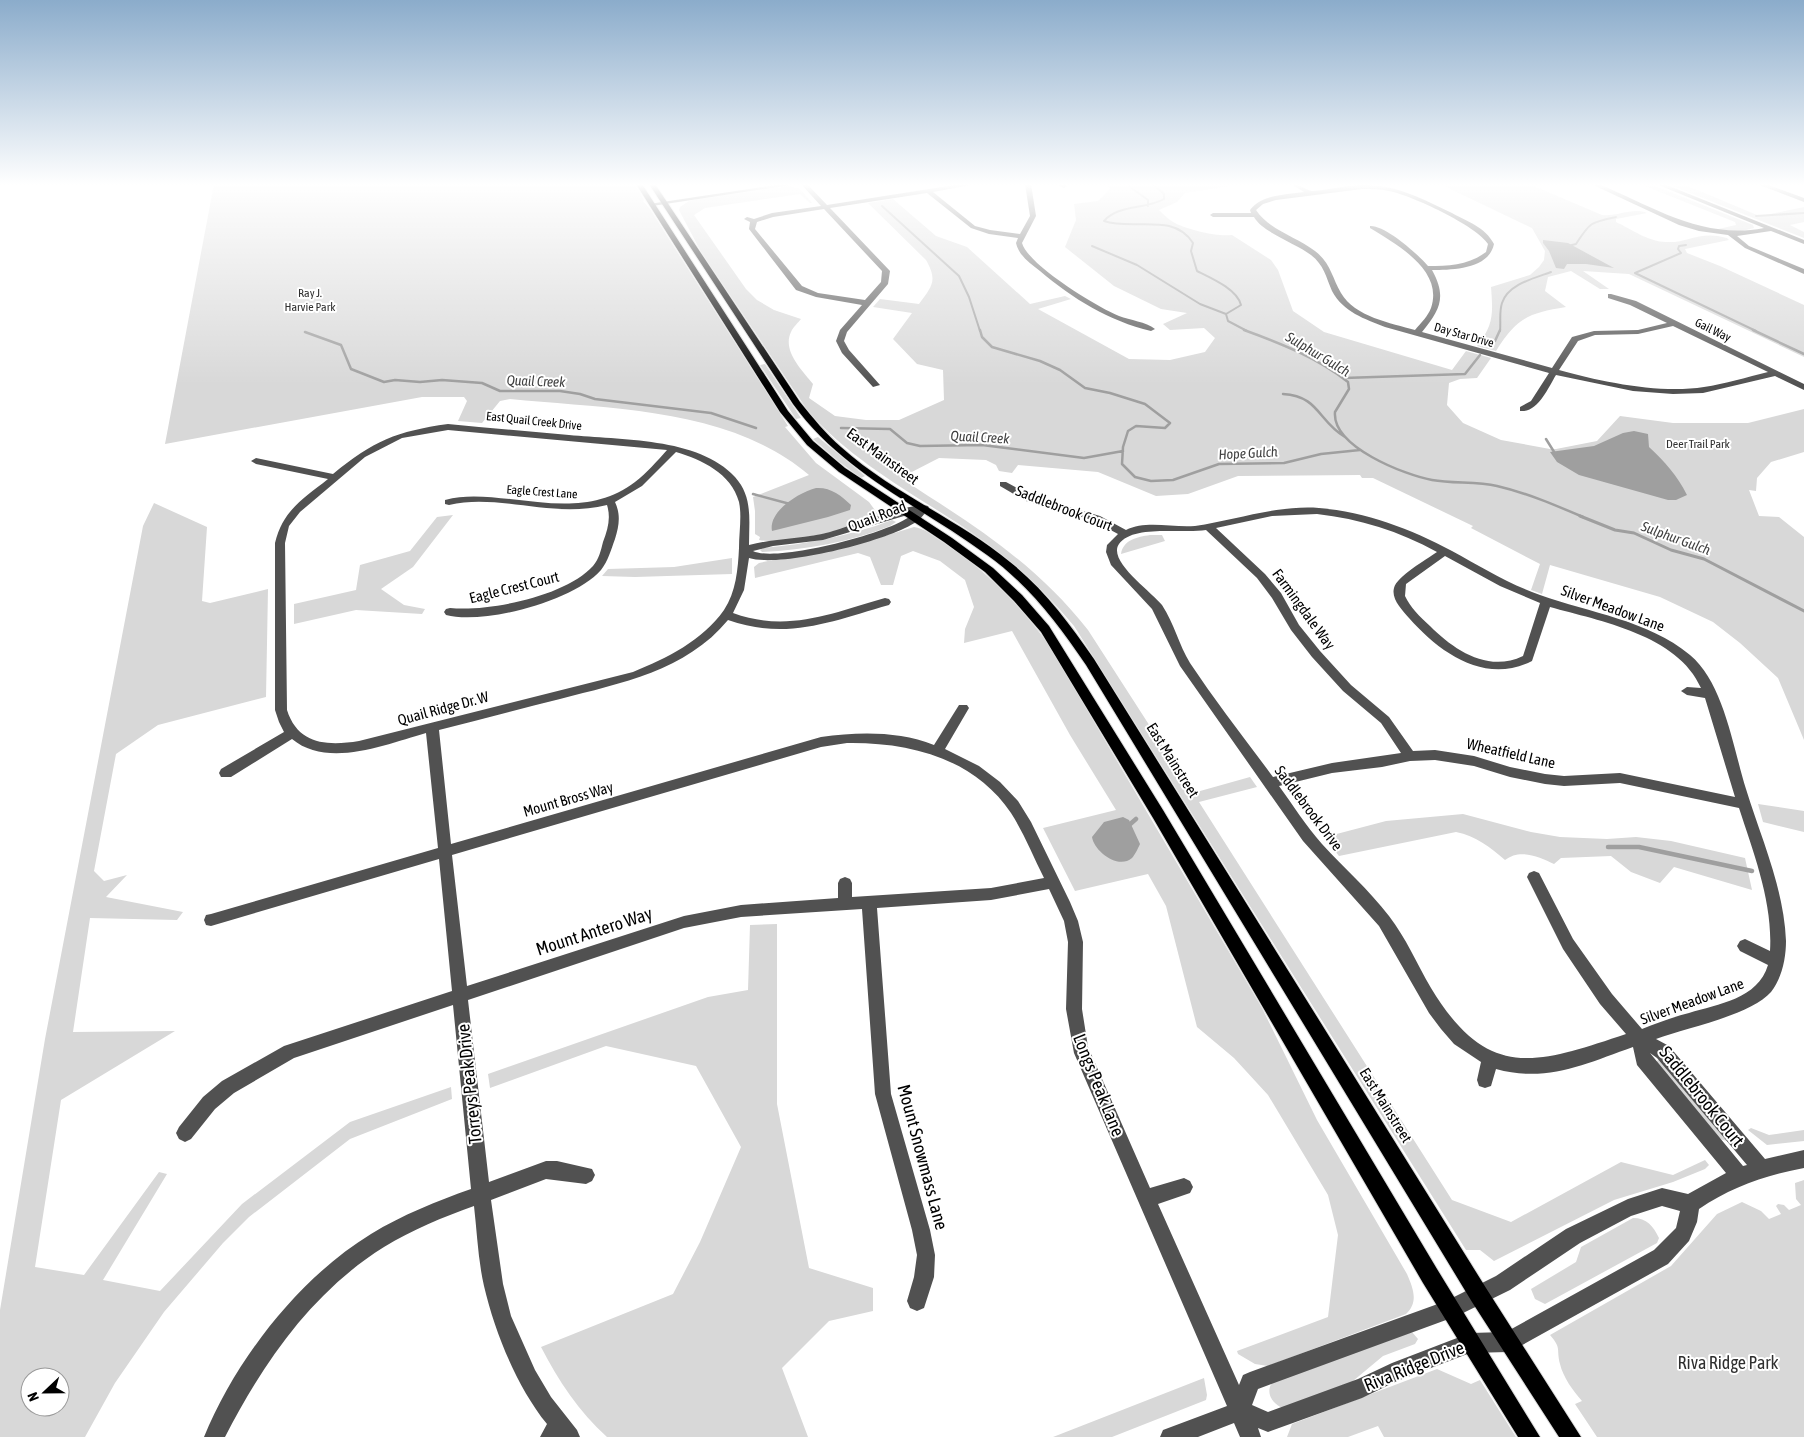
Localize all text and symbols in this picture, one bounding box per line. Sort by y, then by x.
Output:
park label: Ray J. Harvie Park [285,286,336,314]
street label: Gail Way [1693,315,1733,345]
street label: Day Star Drive [1433,320,1495,350]
water label: Sulphur Gulch [1282,328,1353,380]
water label: Quail Creek [506,372,567,390]
street label: East Quail Creek Drive [486,409,582,433]
street label: East Mainstreet [844,424,922,488]
water label: Quail Creek [950,427,1011,447]
park label: Deer Trail Park [1666,437,1731,451]
water label: Hope Gulch [1218,443,1278,463]
street label: Saddlebrook Court [1013,482,1115,534]
street label: Eagle Crest Lane [506,483,578,501]
street label: Quail Road [845,497,909,535]
water label: Sulphur Gulch [1638,518,1713,558]
street label: Farmingdale Way [1269,565,1339,653]
street label: Eagle Crest Court [467,568,561,606]
street label: Silver Meadow Lane [1559,581,1667,635]
street label: Quail Ridge Dr. W [396,688,490,728]
street label: East Mainstreet [1143,720,1203,800]
street label: Wheatfield Lane [1465,735,1557,772]
street label: Saddlebrook Drive [1272,762,1346,854]
street label: Mount Bross Way [521,778,615,820]
street label: Mount Antero Way [533,902,655,960]
street label: Silver Meadow Lane [1638,974,1746,1028]
street label: Torreys Peak Drive [452,1023,486,1145]
street label: Longs Peak Lane [1069,1031,1129,1139]
street label: Saddlebrook Court [1655,1042,1749,1150]
street label: East Mainstreet [1356,1065,1416,1145]
street label: Mount Snowmass Lane [893,1082,953,1232]
street label: Riva Ridge Drive [1361,1336,1467,1396]
park label: Riva Ridge Park [1678,1352,1779,1373]
north arrow [20,1367,70,1417]
text: N [24,1390,42,1404]

